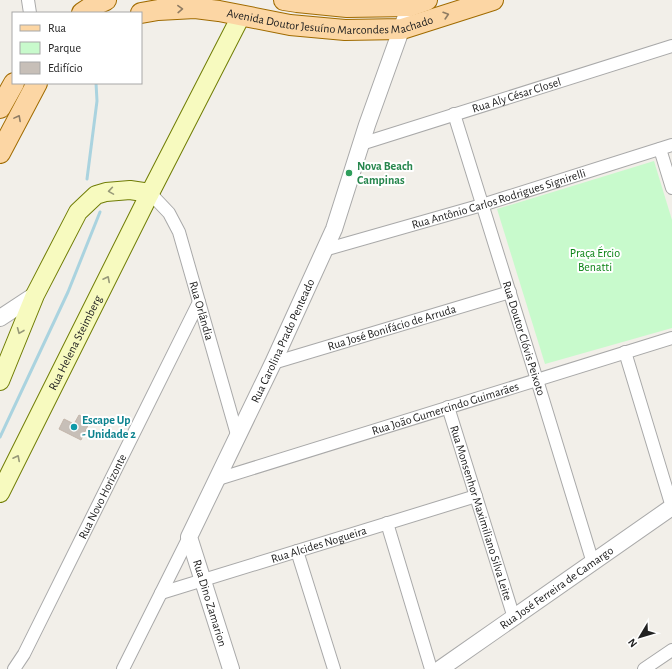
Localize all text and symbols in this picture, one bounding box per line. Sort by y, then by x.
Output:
one-way arrow [177,5,183,13]
street label: Avenida Doutor Jesuíno Marcondes Machado [226,7,435,36]
one-way arrow [442,11,449,20]
legend [12,12,142,84]
text: Rua [48,22,67,34]
text: Parque [48,42,81,54]
text: Edifício [48,62,83,74]
street label: Rua Aly César Closel [471,75,562,115]
one-way arrow [13,115,20,122]
place label: Nova Beach Campinas [357,160,413,186]
street label: Rua Antônio Carlos Rodrigues Signirelli [410,167,587,231]
marker: Nova Beach Campinas [344,168,354,178]
one-way arrow [108,186,114,195]
park label: Praça Ércio Benatti [570,246,620,273]
one-way arrow [102,276,110,283]
street label: Rua Carolina Prado Penteado [249,277,317,405]
street label: Rua Orlândia [187,280,216,342]
street label: Rua Doutor Clóvis Peixoto [501,280,547,397]
street label: Rua Helena Steimberg [46,293,104,392]
street label: Rua José Bonifácio de Arruda [326,302,458,352]
one-way arrow [17,326,25,334]
street label: Rua João Gumercindo Guimarães [370,380,520,437]
place label: Escape Up - Unidade 2 [82,414,136,440]
marker: Escape Up - Unidade 2 [69,422,79,432]
street label: Rua Monsenhor Maximiliano Silva Leite [448,424,514,602]
street label: Rua Novo Horizonte [76,452,128,541]
one-way arrow [13,454,20,462]
street label: Rua Alcides Nogueira [269,524,368,565]
street label: Rua José Ferreira de Camargo [497,544,615,631]
street label: Rua Dino Zamarion [191,558,229,648]
north arrow [620,617,660,657]
text: N [626,636,639,649]

